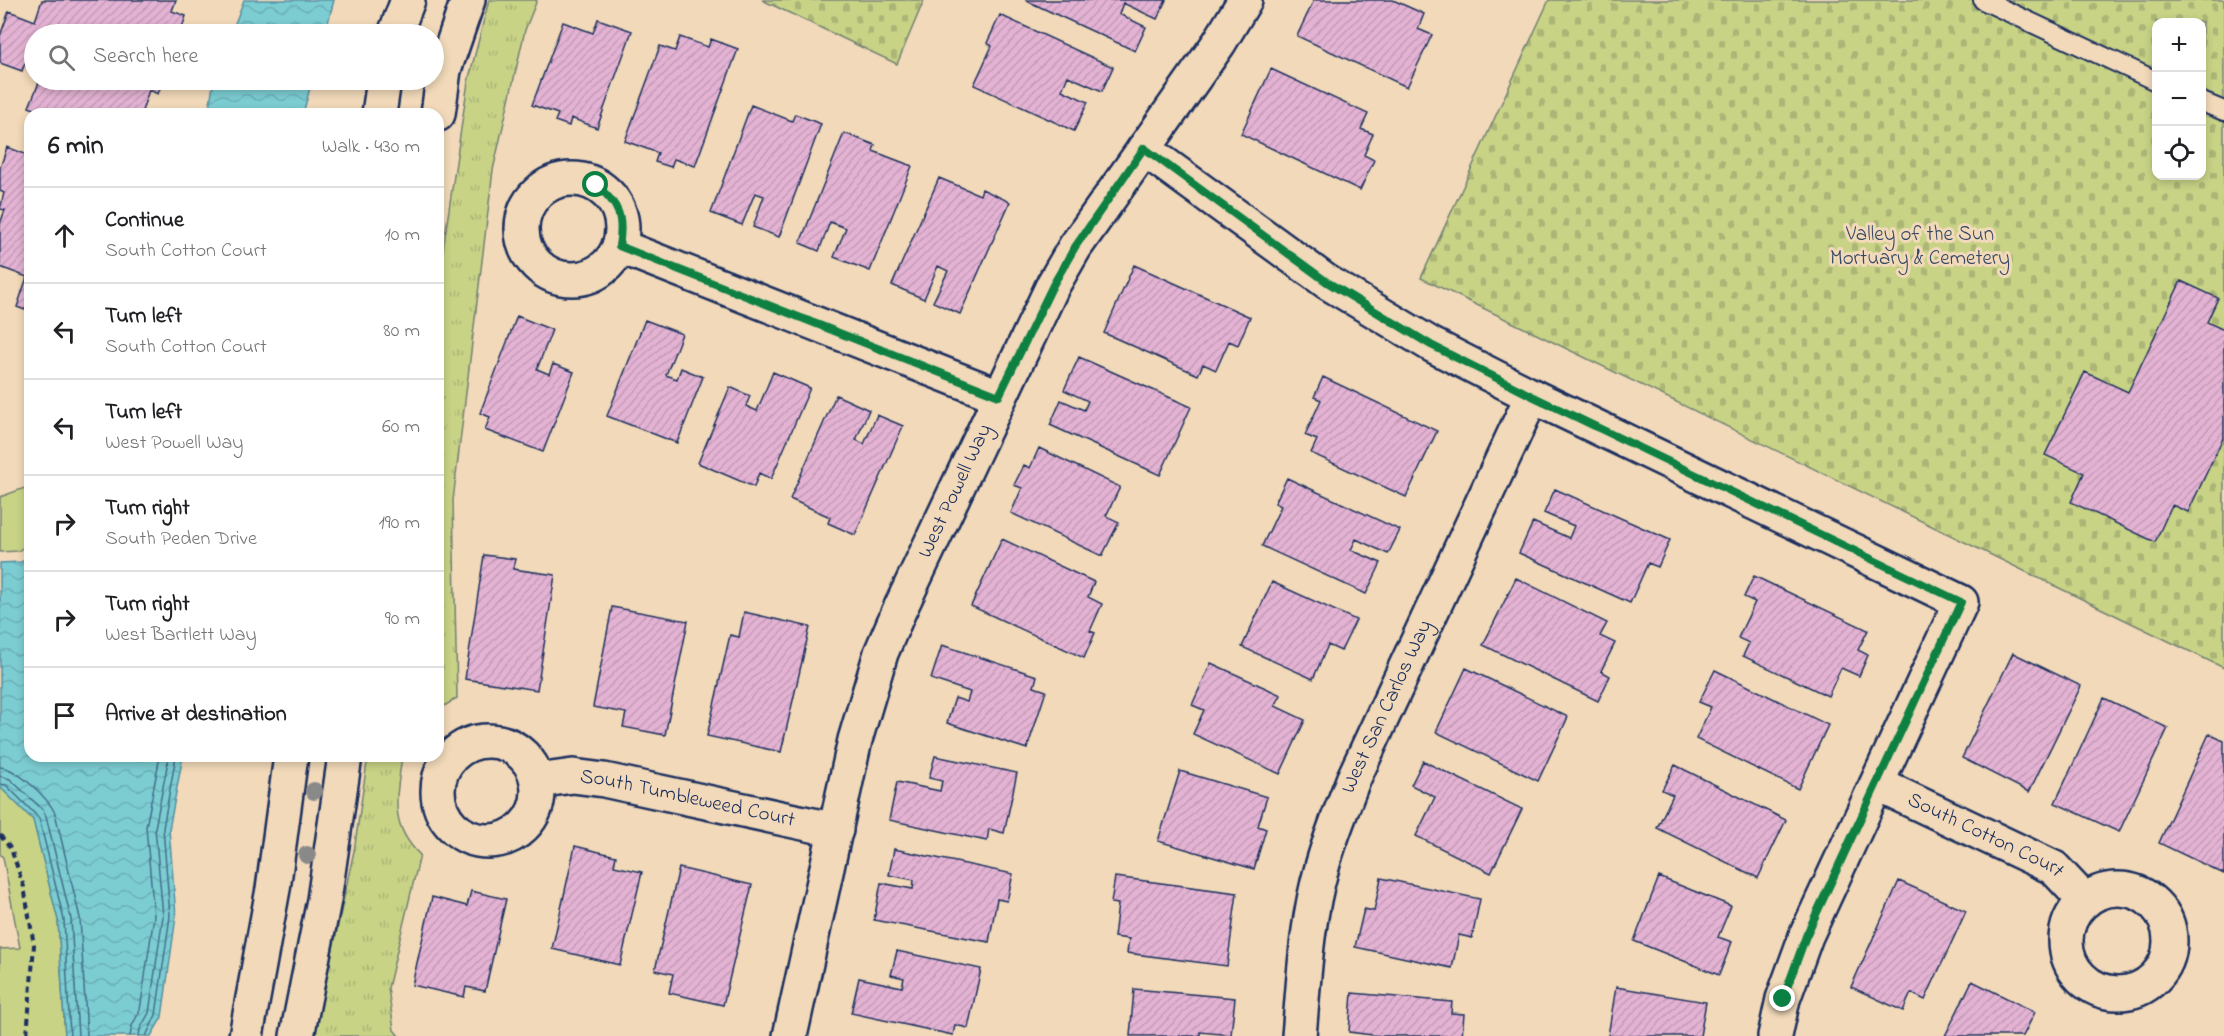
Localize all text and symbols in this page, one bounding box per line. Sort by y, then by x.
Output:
map controls [2152,18,2206,180]
button: + [2152,18,2206,72]
search box [24,24,444,90]
icon: search [45,41,78,74]
text: Search here [93,41,198,73]
button: − [2152,72,2206,126]
button: locate [2152,126,2206,180]
text: 6 min [48,128,104,166]
text: Walk · 430 m [322,133,420,162]
route start [582,171,608,197]
text: Continue [105,205,184,237]
icon: ahead [48,219,81,252]
park label: Valley of the Sun Mortuary & Cemetery [1830,220,2010,276]
text: 10 m [384,221,420,250]
text: South Cotton Court [105,237,267,266]
text: Turn left [105,301,182,333]
icon: left [48,315,81,348]
text: 80 m [383,317,420,346]
text: South Cotton Court [105,333,267,362]
text: Turn left [105,397,182,429]
icon: left [48,411,81,444]
text: 60 m [382,413,420,442]
street label: West Powell Way [911,419,1002,563]
text: West Powell Way [105,429,243,458]
text: Turn right [105,493,190,525]
icon: right [48,507,81,540]
text: 190 m [378,509,420,538]
text: South Peden Drive [105,525,257,554]
text: Turn right [105,589,190,621]
icon: right [48,603,81,636]
text: 90 m [385,605,420,634]
street label: West San Carlos Way [1334,615,1442,798]
text: West Bartlett Way [105,621,257,650]
icon: arrive [48,699,81,732]
text: Arrive at destination [105,699,287,731]
street label: South Tumbleweed Court [578,762,798,836]
street label: South Cotton Court [1902,786,2071,885]
route end [1769,985,1795,1011]

